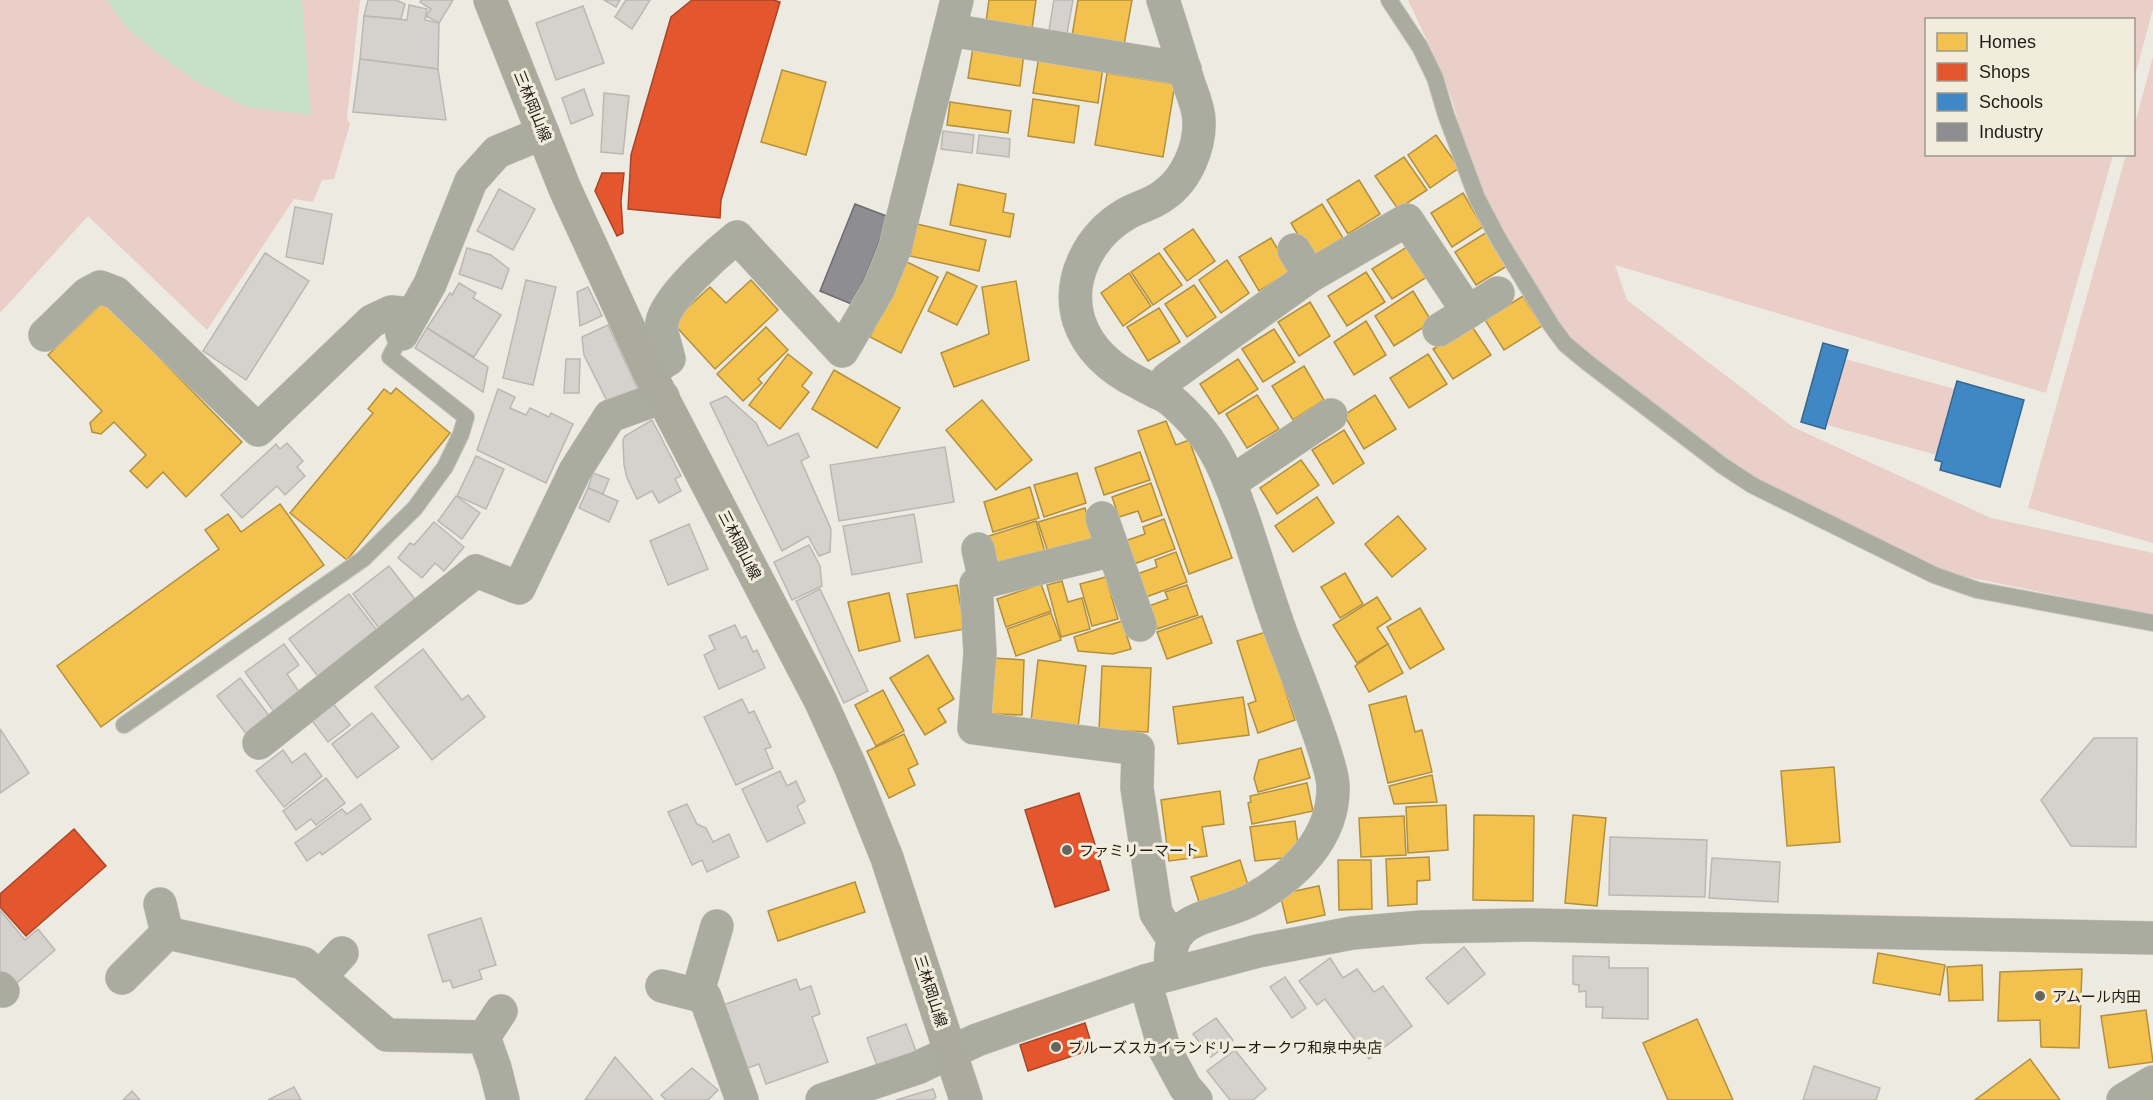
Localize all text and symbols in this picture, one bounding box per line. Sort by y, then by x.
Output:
legend [1925,18,2135,156]
text: Homes [1979,32,2036,52]
text: Shops [1979,62,2030,82]
street label: 三林岡山線 [511,68,555,144]
text: Schools [1979,92,2043,112]
text: Industry [1979,122,2043,142]
street label: 三林岡山線 [715,508,765,582]
place label: ファミリーマート [1079,842,1199,859]
marker: ファミリーマート [1060,843,1074,857]
street label: 三林岡山線 [911,953,951,1029]
place label: アムール内田 [2052,988,2141,1005]
marker: アムール内田 [2033,989,2047,1003]
place label: ブルーズスカイランドリーオークワ和泉中央店 [1068,1039,1382,1056]
marker: ブルーズスカイランドリーオークワ和泉中央店 [1049,1040,1063,1054]

